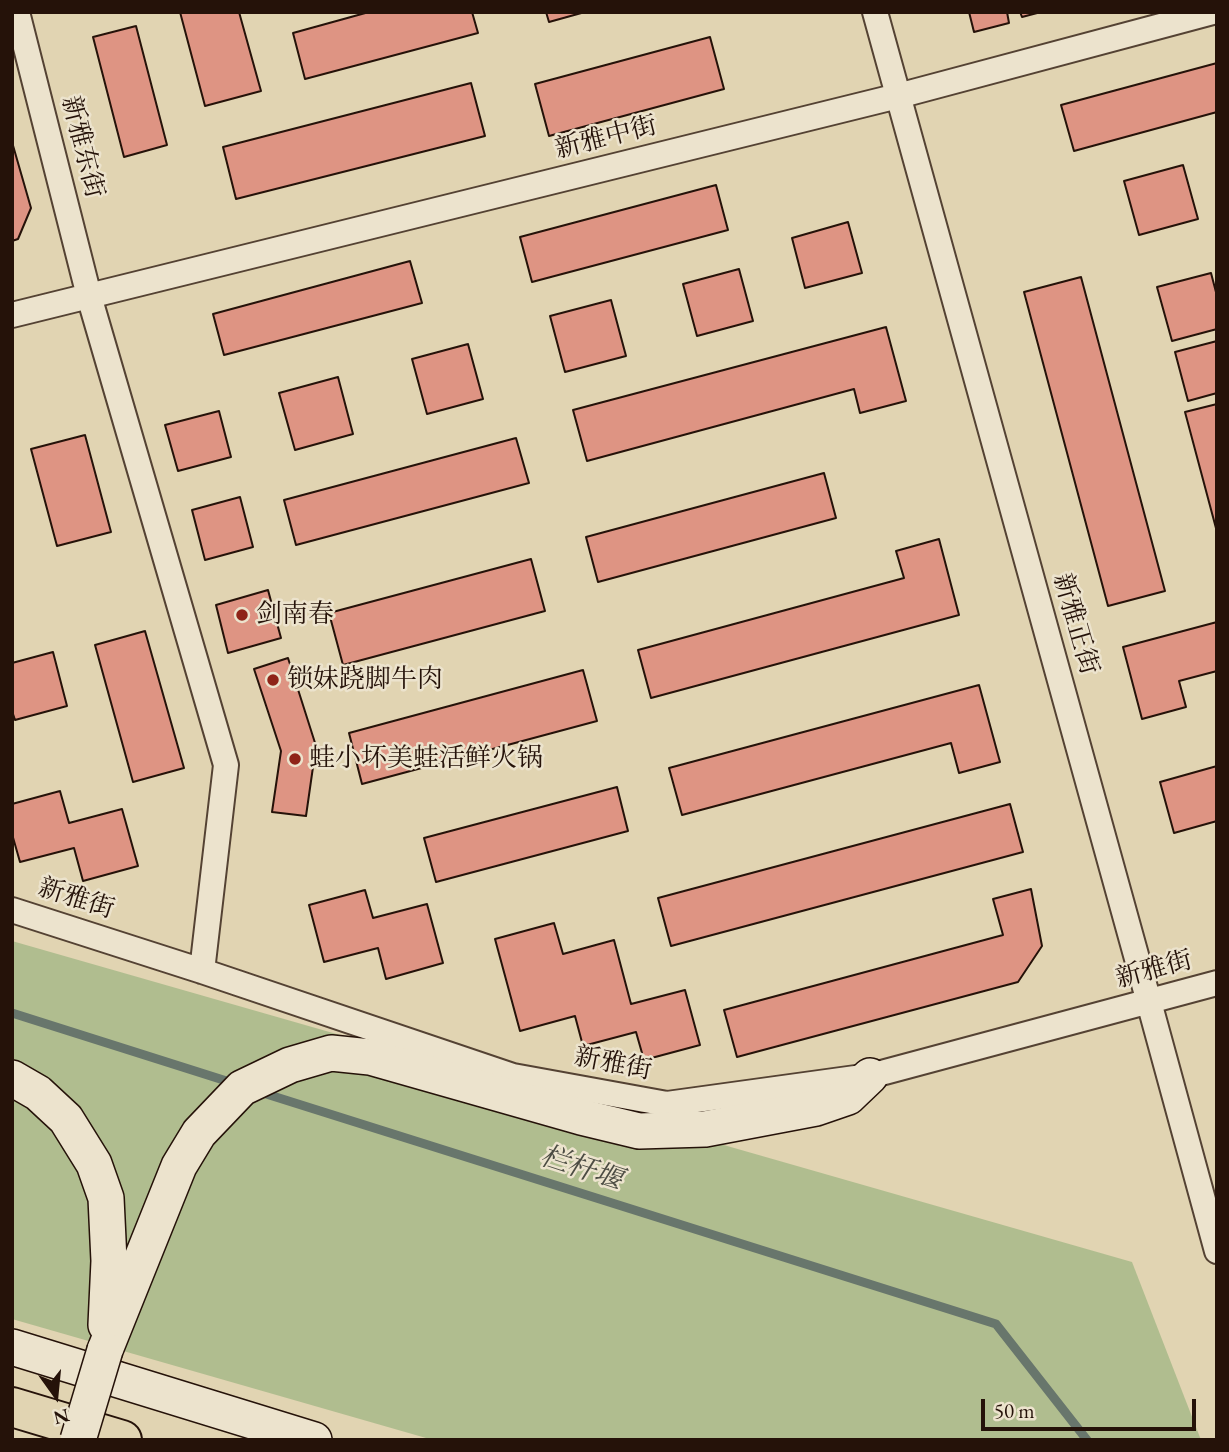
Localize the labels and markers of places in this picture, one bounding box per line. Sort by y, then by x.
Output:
place label: 剑南春 [256,599,334,631]
marker: 剑南春 [234,607,250,623]
place label: 锁妹跷脚牛肉 [287,664,443,696]
marker: 锁妹跷脚牛肉 [265,672,281,688]
place label: 蛙小坏美蛙活鲜火锅 [309,743,543,775]
marker: 蛙小坏美蛙活鲜火锅 [287,751,303,767]

